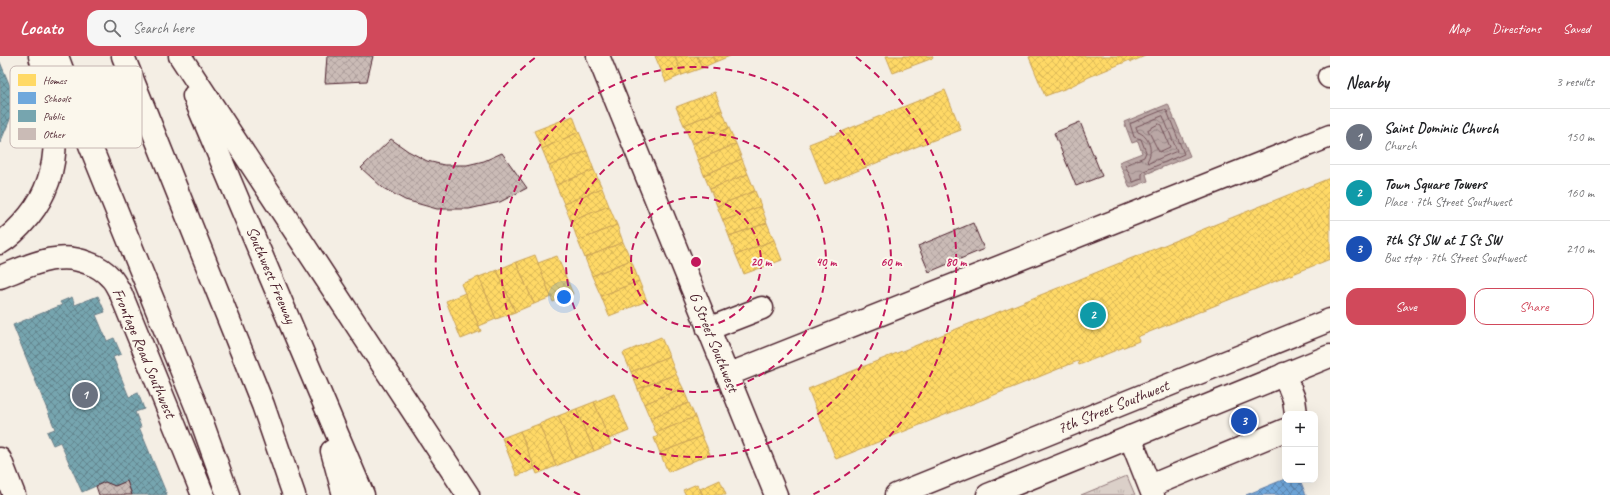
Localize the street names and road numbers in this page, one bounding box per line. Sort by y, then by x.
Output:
street label: Southwest Freeway [242,223,301,328]
street label: Frontage Road Southwest [108,285,181,423]
street label: G Street Southwest [685,289,744,397]
street label: 7th Street Southwest [1054,375,1173,438]

